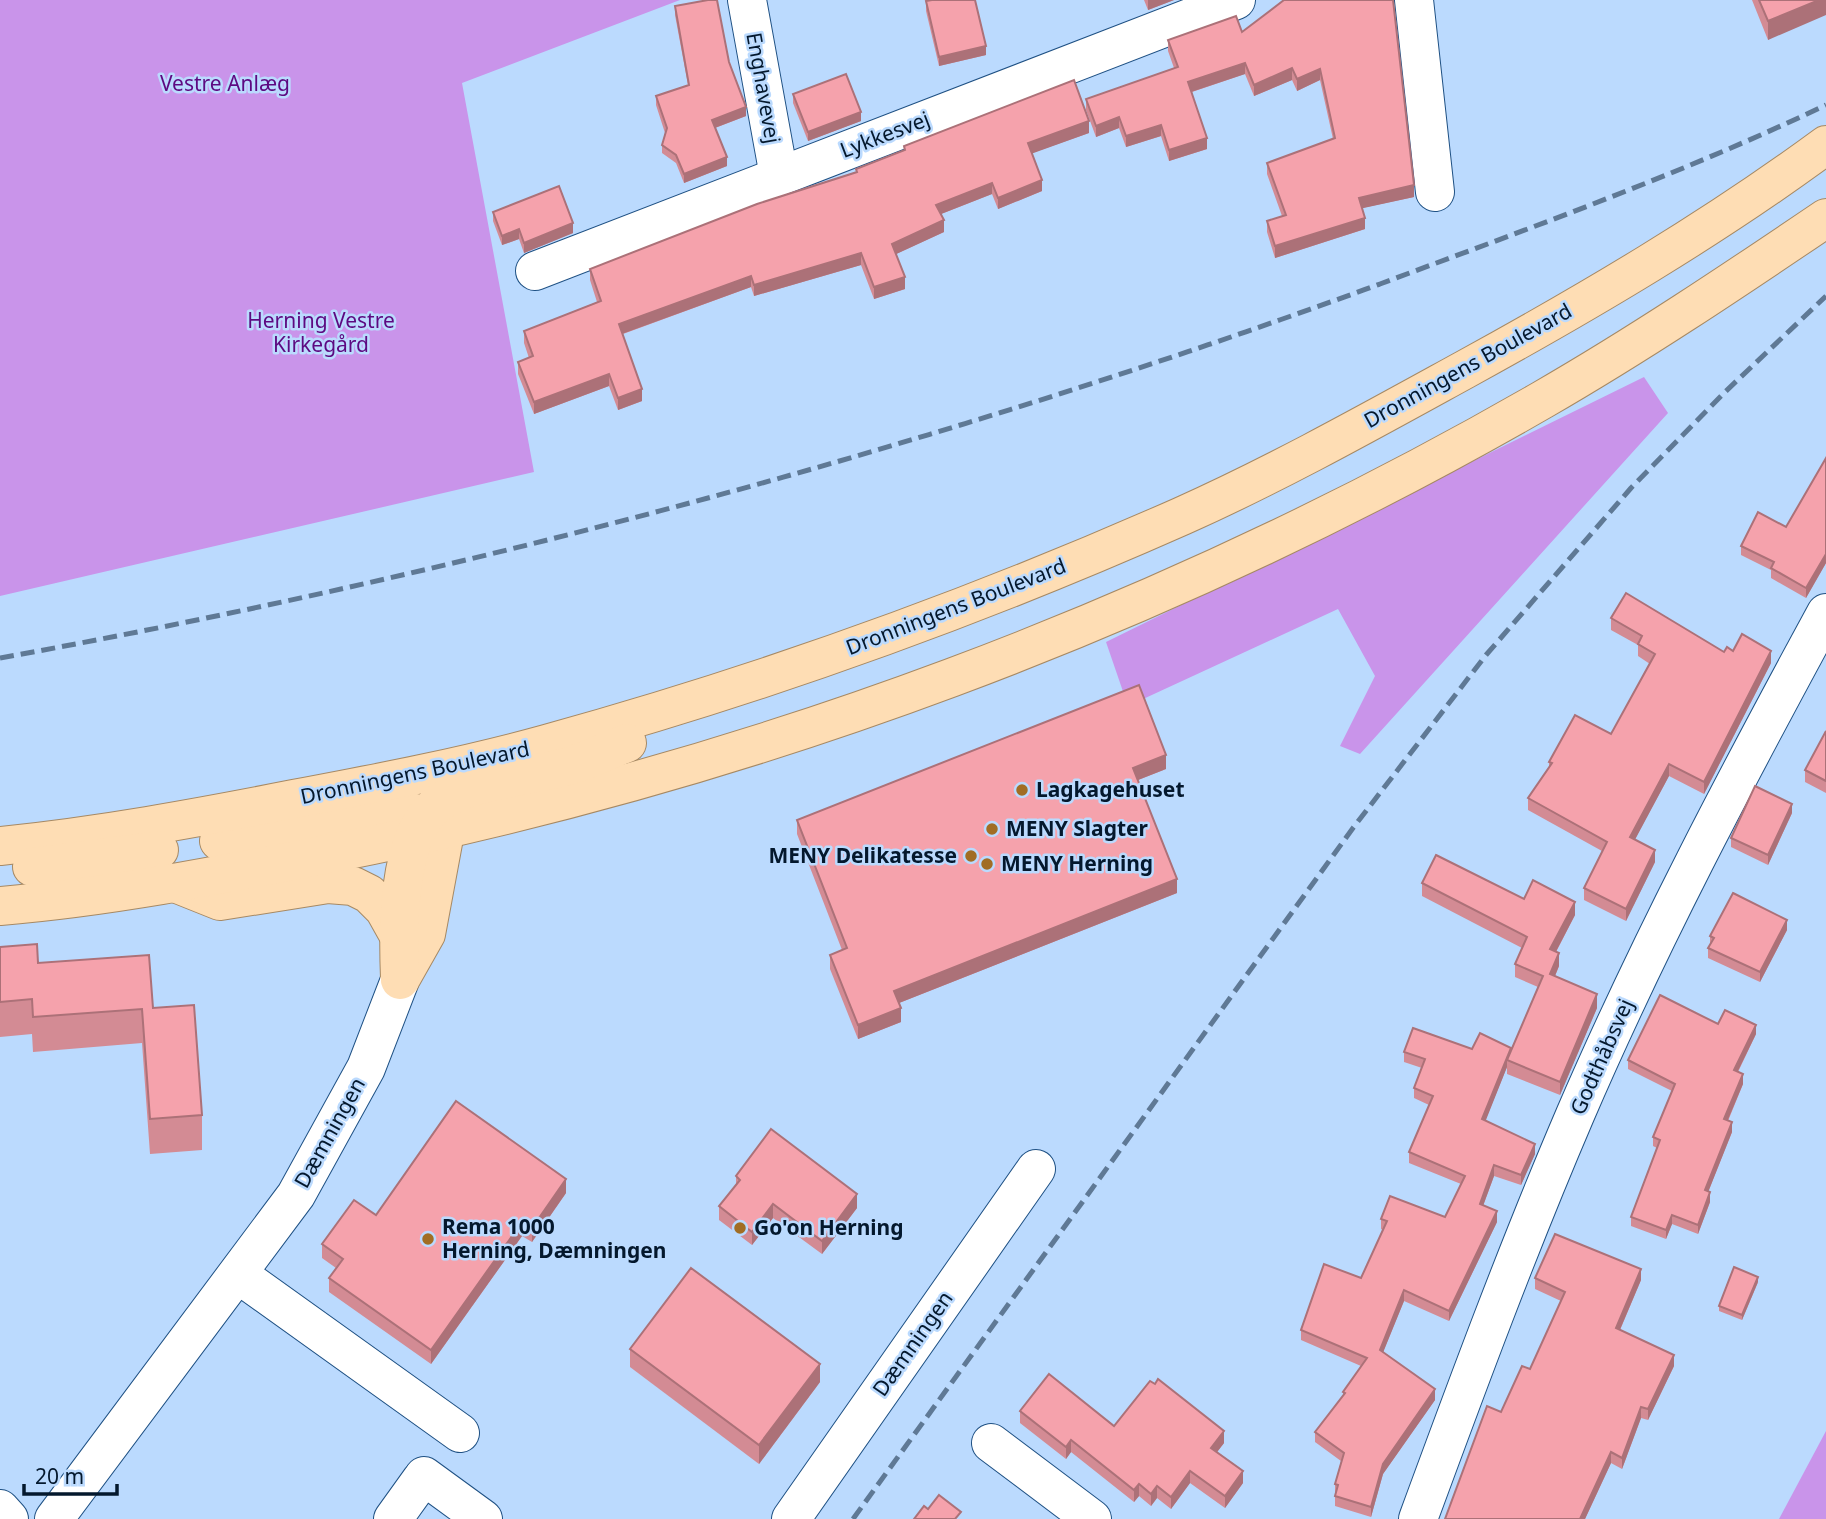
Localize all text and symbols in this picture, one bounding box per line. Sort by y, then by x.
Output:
street label: Enghavevej [740,30,788,146]
park label: Vestre Anlæg [160,69,290,97]
street label: Lykkesvej [836,104,934,164]
street label: Dronningens Boulevard [1359,296,1576,434]
park label: Herning Vestre Kirkegård [247,306,395,358]
street label: Dronningens Boulevard [842,551,1070,661]
street label: Dronningens Boulevard [298,734,532,810]
place label: Lagkagehuset [1036,775,1185,803]
marker: Lagkagehuset [1014,782,1030,798]
place label: MENY Slagter [1006,814,1149,842]
marker: MENY Slagter [984,821,1000,837]
place label: MENY Delikatesse [768,841,957,869]
marker: MENY Delikatesse [963,848,979,864]
place label: MENY Herning [1001,849,1153,877]
marker: MENY Herning [979,856,995,872]
street label: Godthåbsvej [1563,994,1639,1119]
street label: Dæmningen [287,1072,371,1193]
place label: Rema 1000 Herning, Dæmningen [442,1212,666,1264]
place label: Go'on Herning [754,1213,904,1241]
marker: Go'on Herning [732,1220,748,1236]
marker: Rema 1000 Herning, Dæmningen [420,1231,436,1247]
street label: Dæmningen [866,1285,959,1402]
scale bar [24,1452,117,1496]
text: 20 m [35,1462,84,1490]

